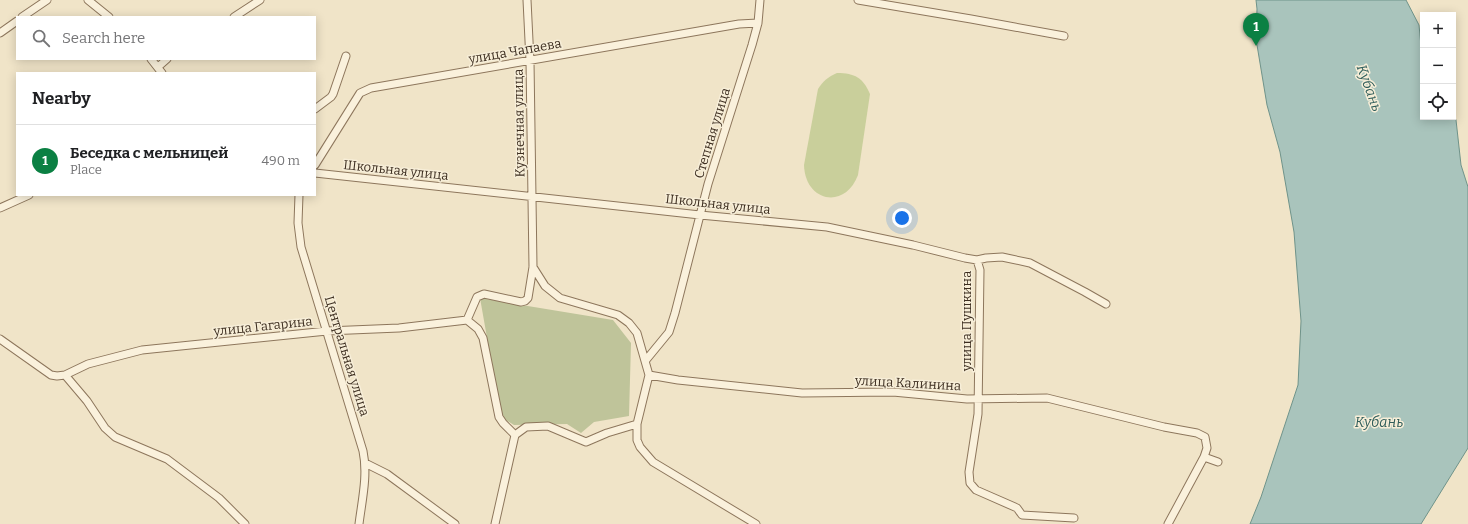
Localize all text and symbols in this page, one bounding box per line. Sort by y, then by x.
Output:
map controls [1420,12,1456,120]
button: + [1420,12,1456,48]
pin: 1 [1243,13,1269,46]
search box [16,16,316,60]
icon: search [30,27,52,49]
text: Search here [62,29,145,47]
street label: улица Чапаева [466,35,563,67]
button: − [1420,48,1456,84]
water label: Кубань [1353,62,1385,114]
street label: Кузнечная улица [511,69,527,177]
button: locate [1420,84,1456,120]
street label: Степная улица [691,86,733,180]
text: Nearby [32,88,91,109]
text: Беседка с мельницей [70,144,228,162]
text: 1 [42,153,48,168]
text: 490 m [261,153,300,168]
street label: Школьная улица [343,157,449,183]
text: Place [70,162,102,177]
street label: Школьная улица [665,191,771,217]
your location [892,208,912,228]
street label: улица Пушкина [959,271,974,372]
street label: Центральная улица [322,294,372,418]
street label: улица Гагарина [212,313,313,339]
street label: улица Калинина [854,373,961,393]
water label: Кубань [1355,414,1403,431]

